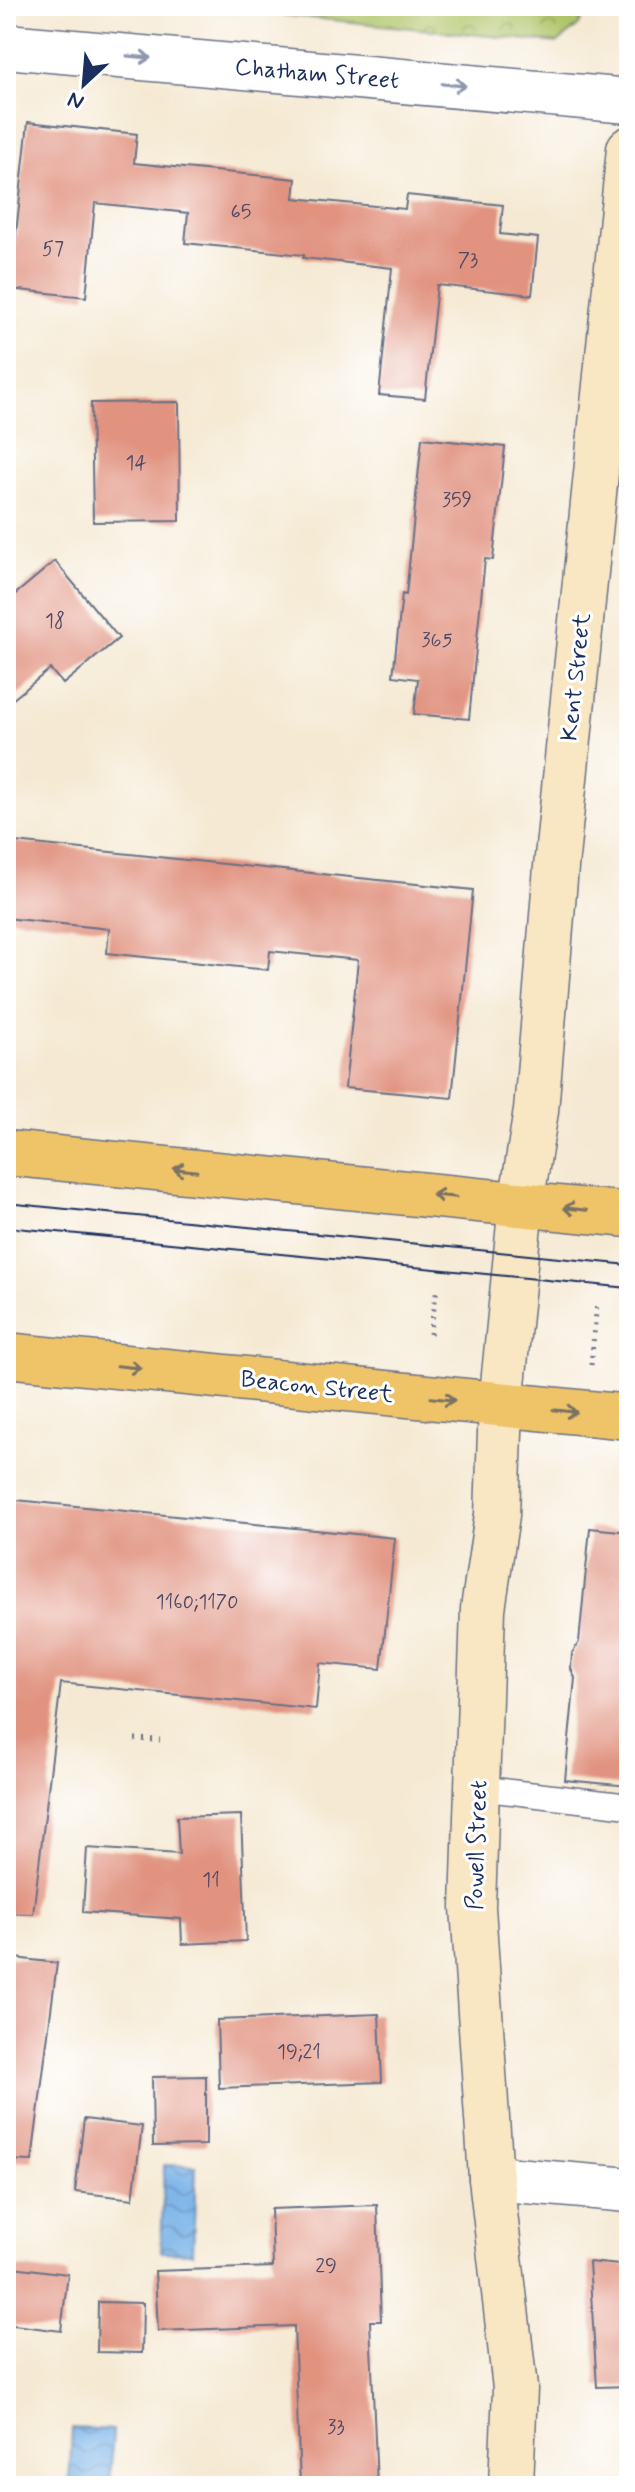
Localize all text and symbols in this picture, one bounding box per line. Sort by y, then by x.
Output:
north arrow [44,44,124,124]
one-way arrow [126,50,152,65]
street label: Chatham Street [233,52,400,97]
one-way arrow [440,78,467,93]
text: N [63,84,89,116]
house number: 65 [231,199,251,226]
house number: 57 [42,236,64,263]
house number: 73 [458,247,478,274]
house number: 14 [125,450,147,477]
house number: 359 [442,487,472,514]
house number: 18 [45,608,65,635]
street label: Kent Street [554,612,599,743]
house number: 365 [421,627,453,654]
one-way arrow [172,1163,199,1178]
one-way arrow [431,1188,458,1203]
one-way arrow [562,1202,589,1217]
one-way arrow [115,1360,142,1375]
street label: Beacon Street [239,1364,395,1411]
one-way arrow [429,1392,456,1407]
one-way arrow [551,1404,578,1419]
house number: 1160;1170 [156,1589,238,1616]
street label: Powell Street [460,1780,495,1911]
house number: 11 [202,1867,220,1894]
house number: 19;21 [277,2039,321,2066]
house number: 29 [315,2253,337,2280]
house number: 33 [327,2414,345,2441]

